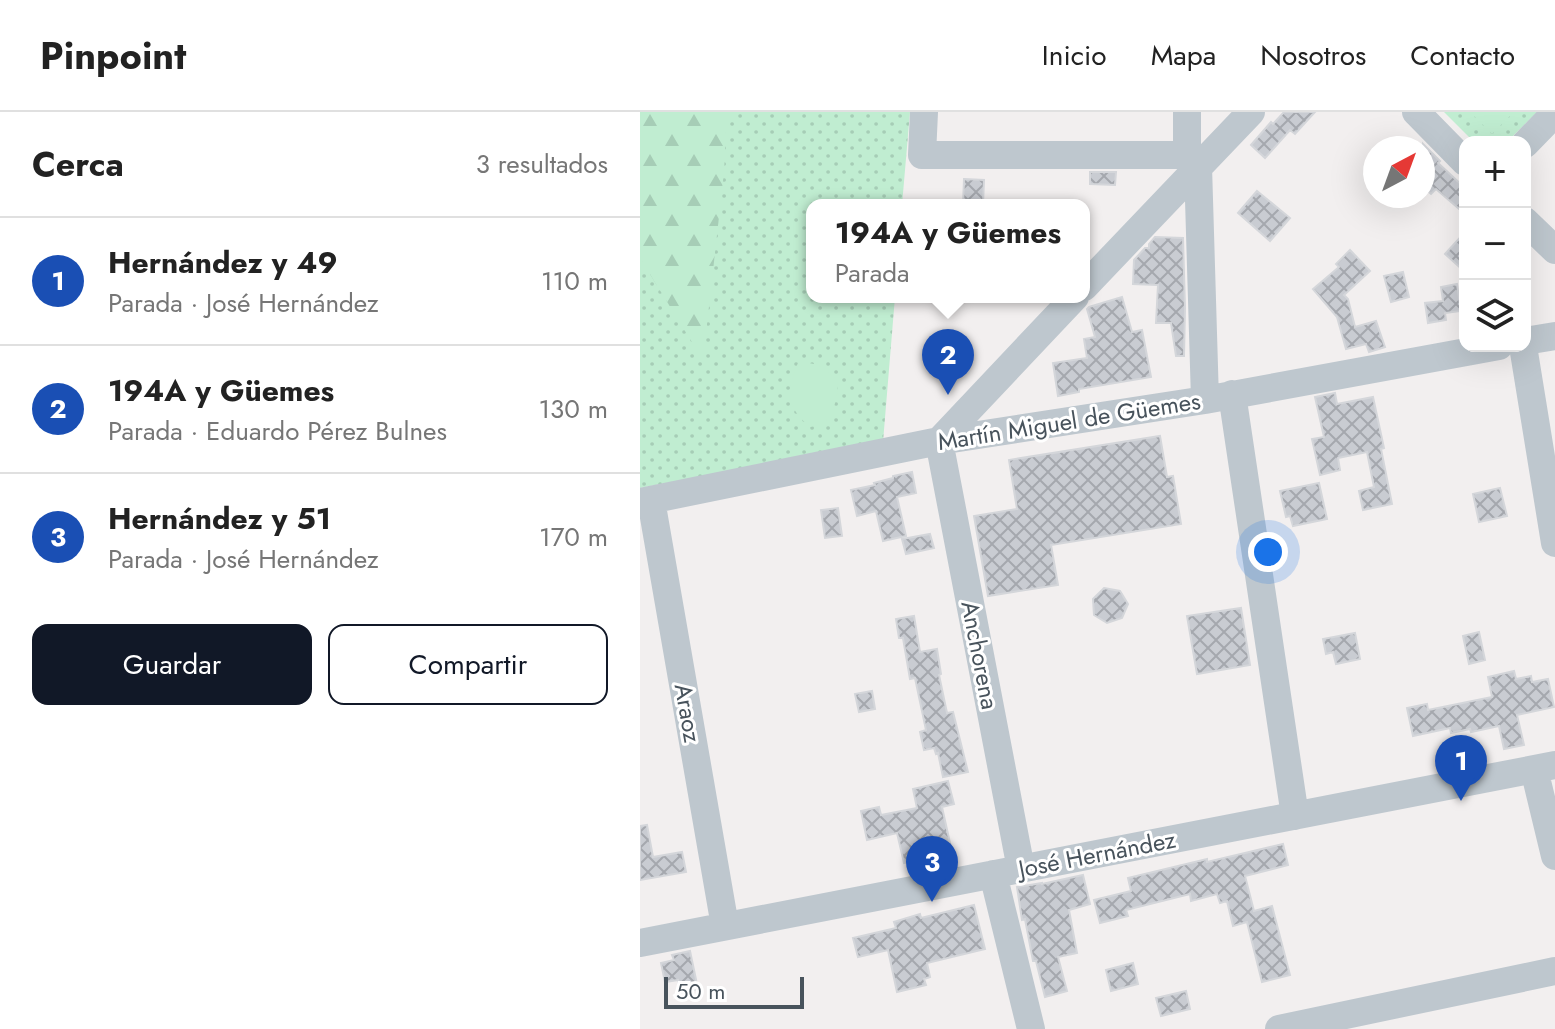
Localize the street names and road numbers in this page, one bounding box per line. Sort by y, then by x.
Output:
street label: Martín Miguel de Güemes [935,383,1203,459]
street label: Anchorena [952,598,1008,712]
street label: Araoz [666,681,710,745]
street label: José Hernández [1012,822,1179,887]

